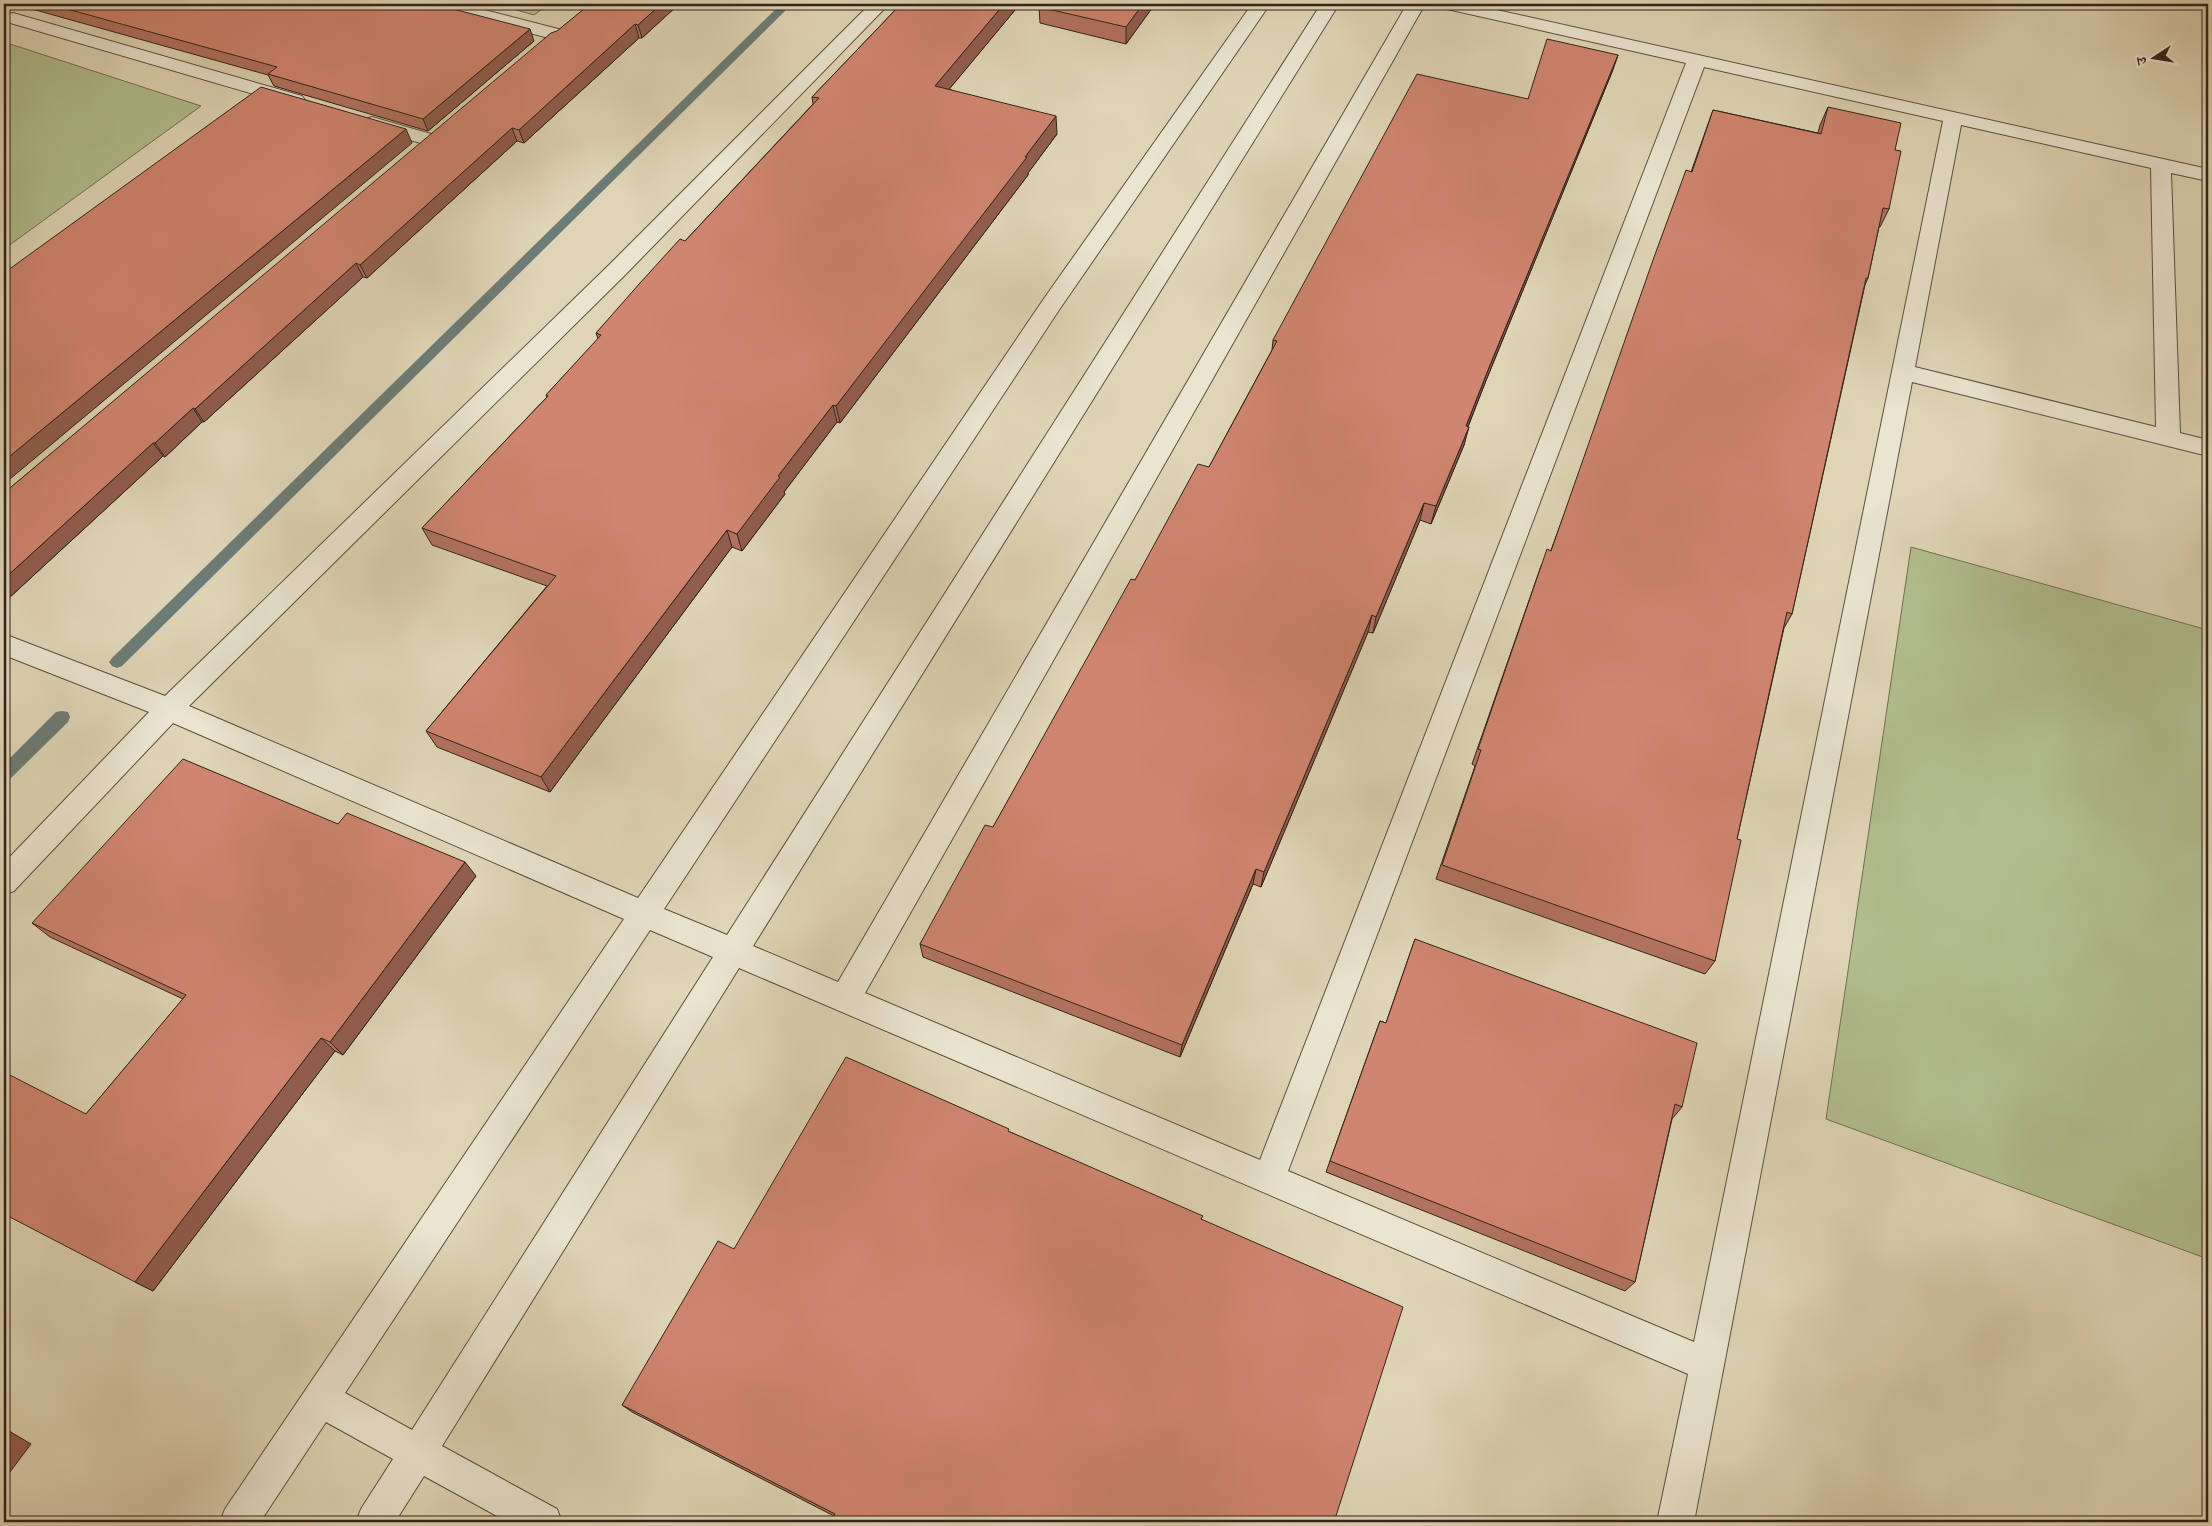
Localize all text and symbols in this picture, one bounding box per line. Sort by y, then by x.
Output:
north arrow [2130,32,2180,82]
text: उ [2133,54,2152,67]

